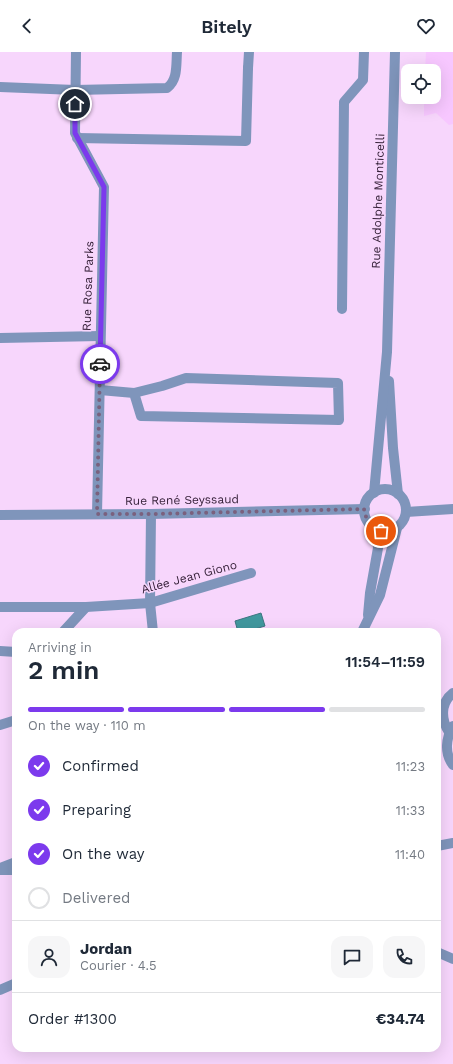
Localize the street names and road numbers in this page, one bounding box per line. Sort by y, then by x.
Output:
street label: Rue Adolphe Monticelli [369,133,387,269]
street label: Rue Rosa Parks [79,241,97,331]
street label: Rue René Seyssaud [125,492,239,508]
street label: Allée Jean Giono [140,557,238,597]

